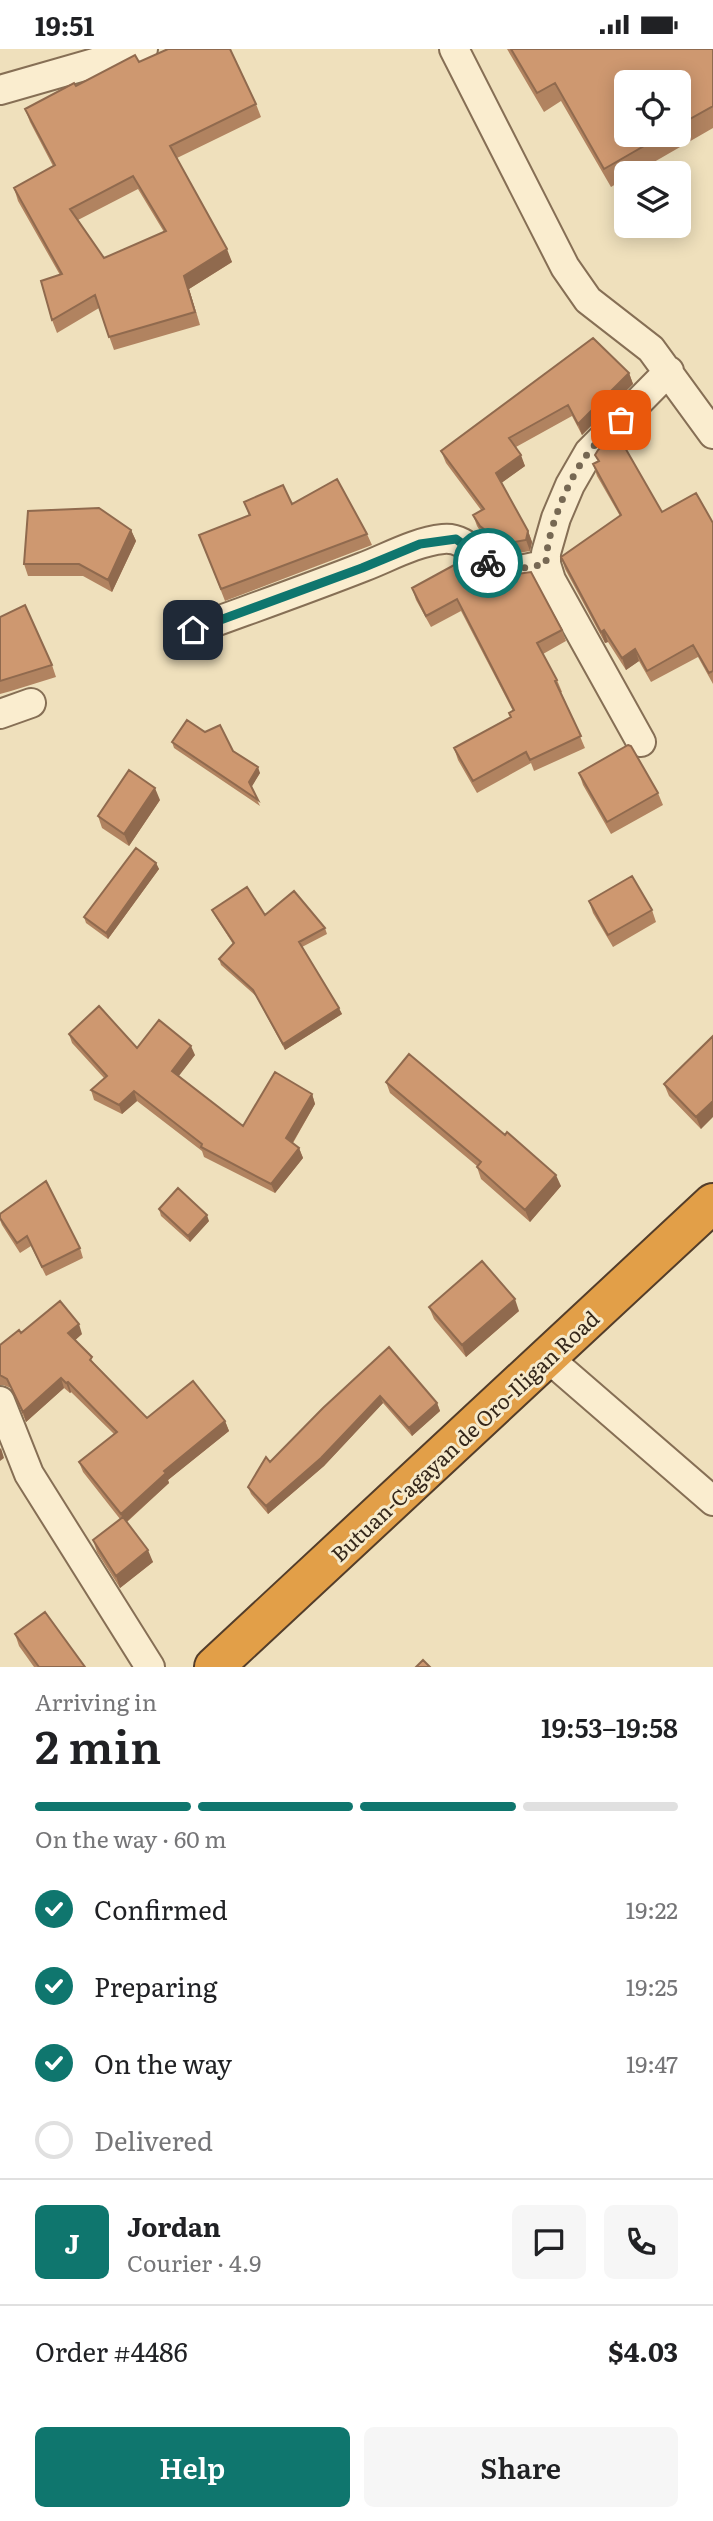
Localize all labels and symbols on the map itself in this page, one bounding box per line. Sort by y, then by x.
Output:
pin [591,390,651,450]
courier [453,528,523,598]
pin [163,600,223,660]
street label: Butuan-Cagayan de Oro-Iligan Road [323,1302,605,1568]

